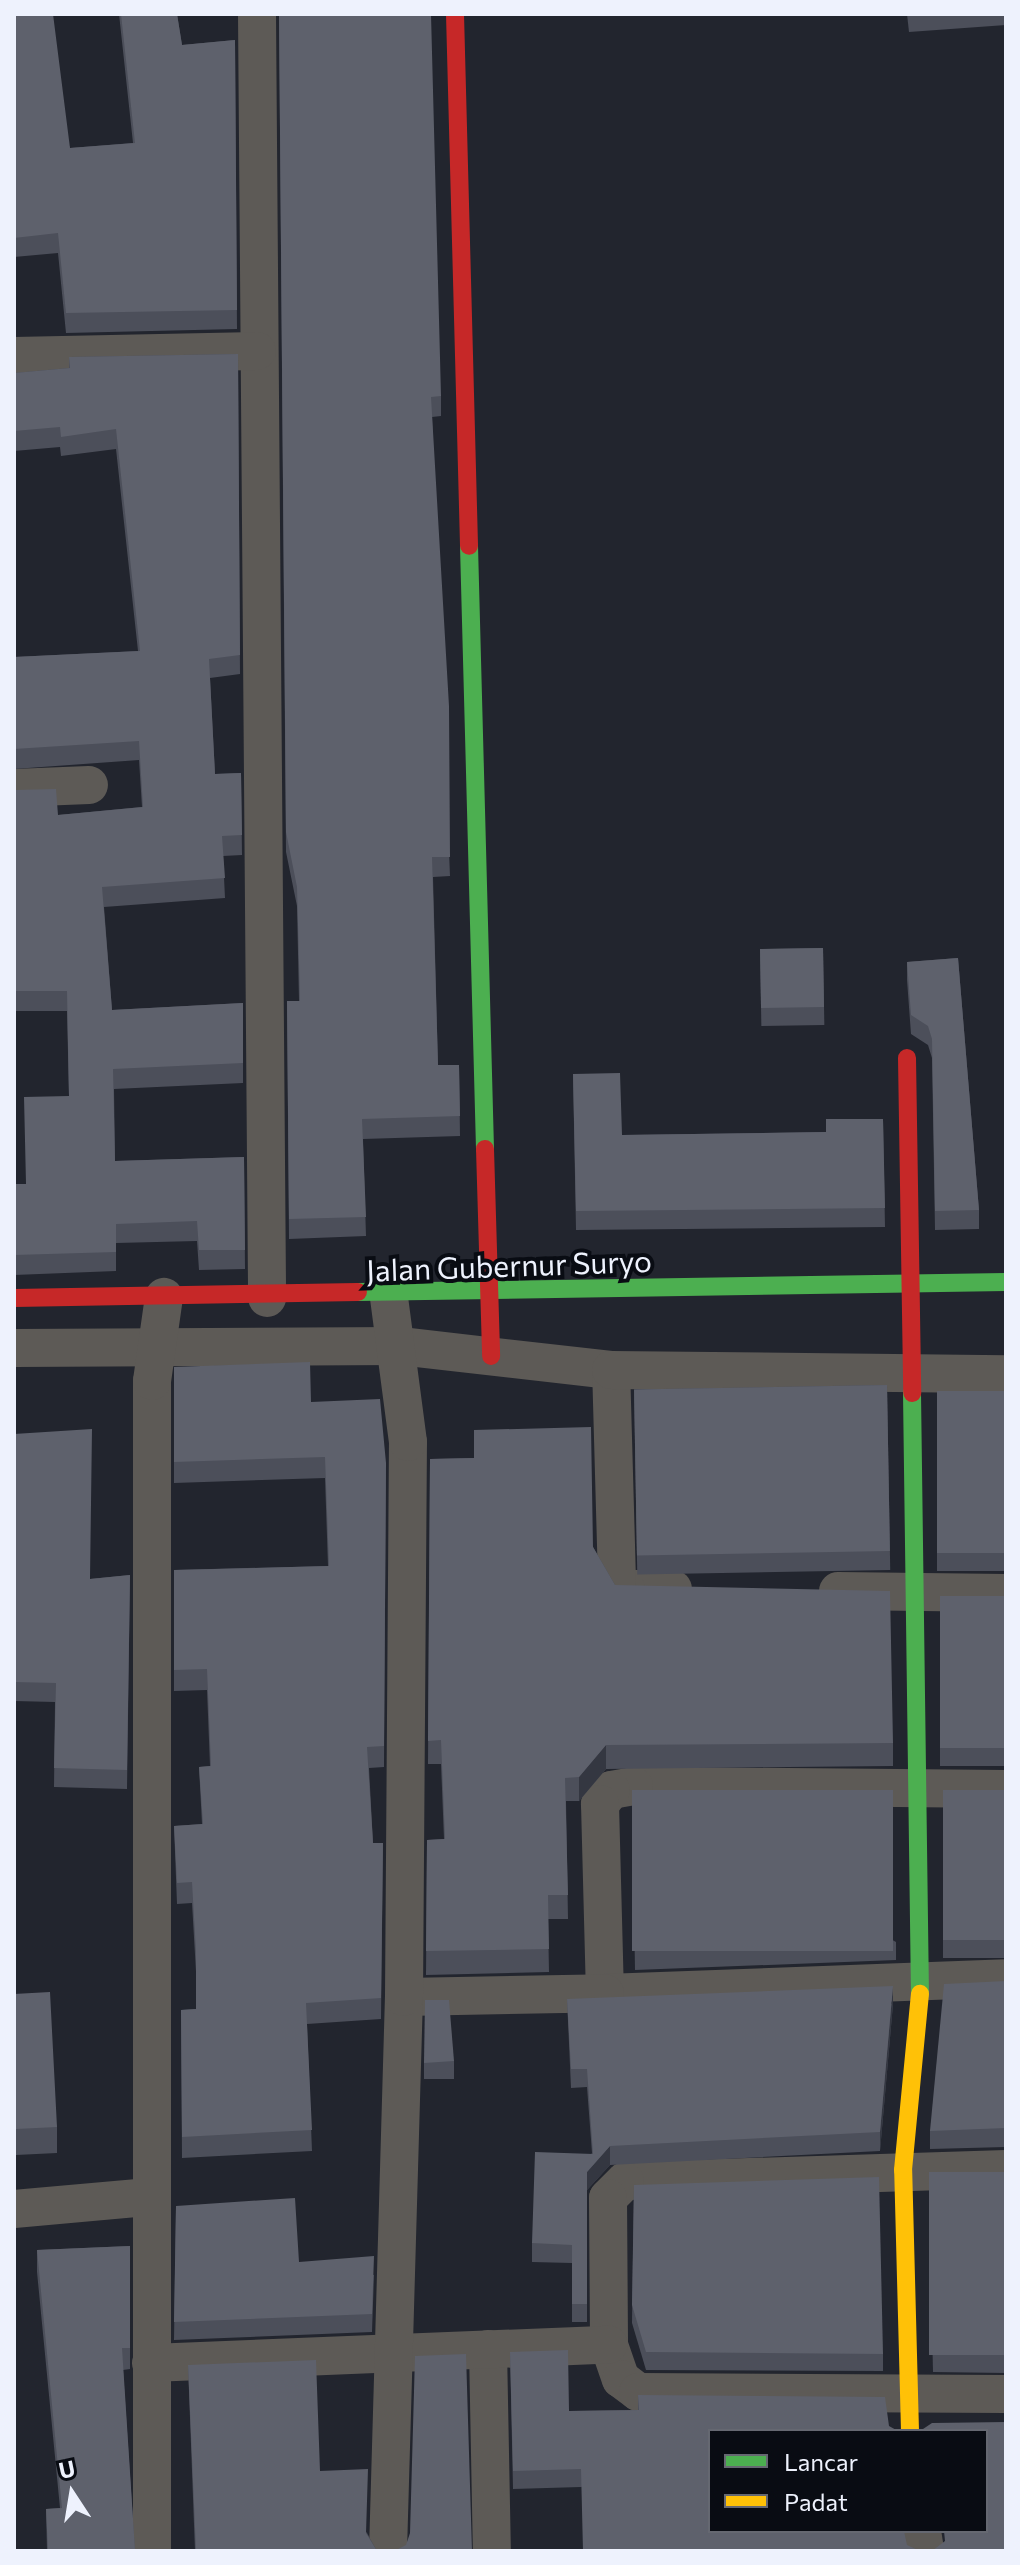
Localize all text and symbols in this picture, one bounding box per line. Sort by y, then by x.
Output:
street label: Jalan Gubernur Suryo [366,1242,652,1288]
legend [708,2429,988,2533]
text: Lancar [784,2447,858,2476]
north arrow [32,2453,112,2533]
text: U [56,2454,78,2484]
text: Padat [784,2487,848,2516]

